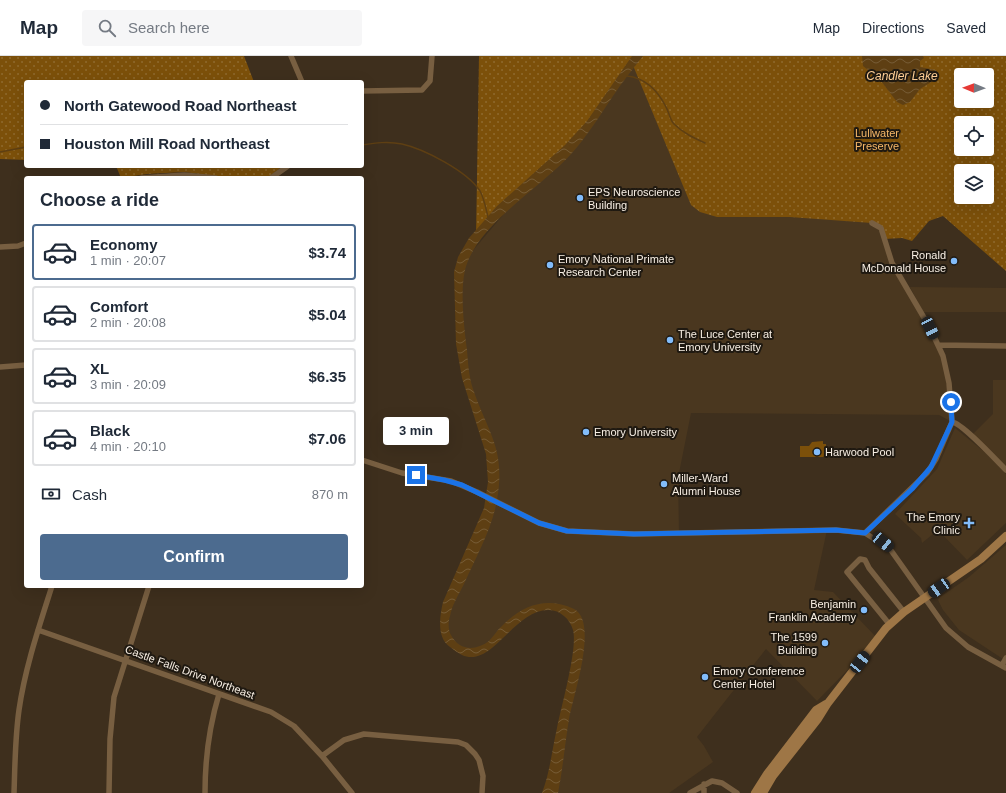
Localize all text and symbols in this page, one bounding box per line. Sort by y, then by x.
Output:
search box [82,10,362,46]
text: Map [20,17,58,38]
icon: search [96,17,118,39]
text: Search here [128,19,210,36]
text: Map [813,20,840,36]
text: Directions [862,20,924,36]
text: Saved [946,20,986,36]
north arrow [954,68,994,108]
map controls [954,68,994,204]
water label: Candler Lake [866,69,938,83]
text: North Gatewood Road Northeast [64,97,297,114]
button: locate [954,116,994,156]
park label: Lullwater Preserve [855,127,899,152]
text: Houston Mill Road Northeast [64,135,270,152]
button: layers [954,164,994,204]
place label: EPS Neuroscience Building [588,186,680,211]
text: Choose a ride [40,190,159,210]
marker: EPS Neuroscience Building [575,193,585,203]
icon: car [42,234,78,270]
text: Economy [90,236,158,253]
text: $3.74 [308,244,346,261]
place label: Ronald McDonald House [862,249,946,274]
text: 1 min · 20:07 [90,253,166,268]
place label: Emory National Primate Research Center [558,253,674,278]
marker: Ronald McDonald House [949,256,959,266]
marker: Emory National Primate Research Center [545,260,555,270]
icon: car [42,296,78,332]
text: Comfort [90,298,148,315]
text: $5.04 [308,306,346,323]
text: 2 min · 20:08 [90,315,166,330]
car [919,315,941,341]
place label: The Luce Center at Emory University [678,328,772,353]
marker: The Luce Center at Emory University [665,335,675,345]
icon: car [42,358,78,394]
text: XL [90,360,109,377]
text: $6.35 [308,368,346,385]
text: 3 min · 20:09 [90,377,166,392]
route start [942,393,960,411]
callout: 3 min [383,417,449,445]
icon: car [42,420,78,456]
text: Black [90,422,130,439]
text: 3 min [399,423,433,438]
place label: Emory University [594,426,678,438]
marker: Emory University [581,427,591,437]
text: $7.06 [308,430,346,447]
text: 4 min · 20:10 [90,439,166,454]
place label: Harwood Pool [825,446,894,458]
marker: Harwood Pool [812,447,822,457]
route end [407,466,425,484]
place label: Miller-Ward Alumni House [672,472,740,497]
marker: Miller-Ward Alumni House [659,479,669,489]
icon: cash [40,483,62,505]
text: Cash [72,486,107,503]
text: 870 m [312,487,348,502]
place label: The Emory Clinic [906,511,960,536]
marker: The Emory Clinic [963,517,975,529]
car [870,530,896,554]
button: Confirm [40,534,348,580]
car [926,576,952,600]
place label: Benjamin Franklin Academy [769,598,856,623]
marker: Benjamin Franklin Academy [859,605,869,615]
place label: The 1599 Building [771,631,817,656]
marker: The 1599 Building [820,638,830,648]
street label: Castle Falls Drive Northeast [124,643,256,701]
car [848,649,872,675]
place label: Emory Conference Center Hotel [713,665,805,690]
marker: Emory Conference Center Hotel [700,672,710,682]

